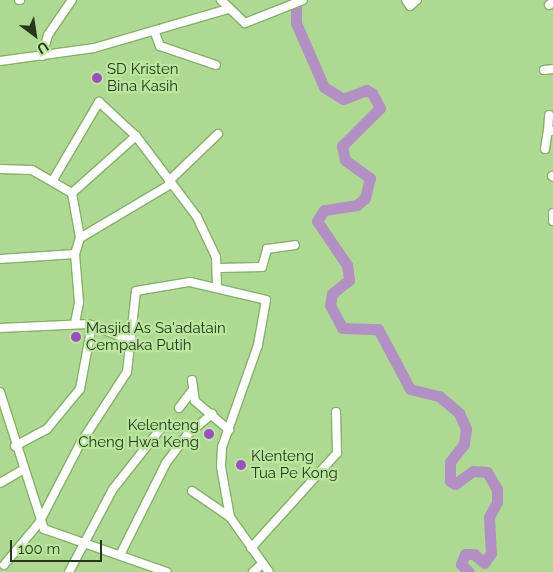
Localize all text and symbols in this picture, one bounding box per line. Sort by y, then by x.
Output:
north arrow [10,10,60,60]
text: U [34,38,51,57]
place label: SD Kristen Bina Kasih [107,60,179,95]
marker: SD Kristen Bina Kasih [91,72,103,84]
place label: Masjid As Sa'adatain Cempaka Putih [86,319,226,354]
marker: Masjid As Sa'adatain Cempaka Putih [70,331,82,343]
place label: Kelenteng Cheng Hwa Keng [78,416,199,451]
marker: Kelenteng Cheng Hwa Keng [203,428,215,440]
place label: Klenteng Tua Pe Kong [251,447,338,482]
marker: Klenteng Tua Pe Kong [235,459,247,471]
scale bar [12,530,105,562]
text: 100 m [18,540,60,558]

